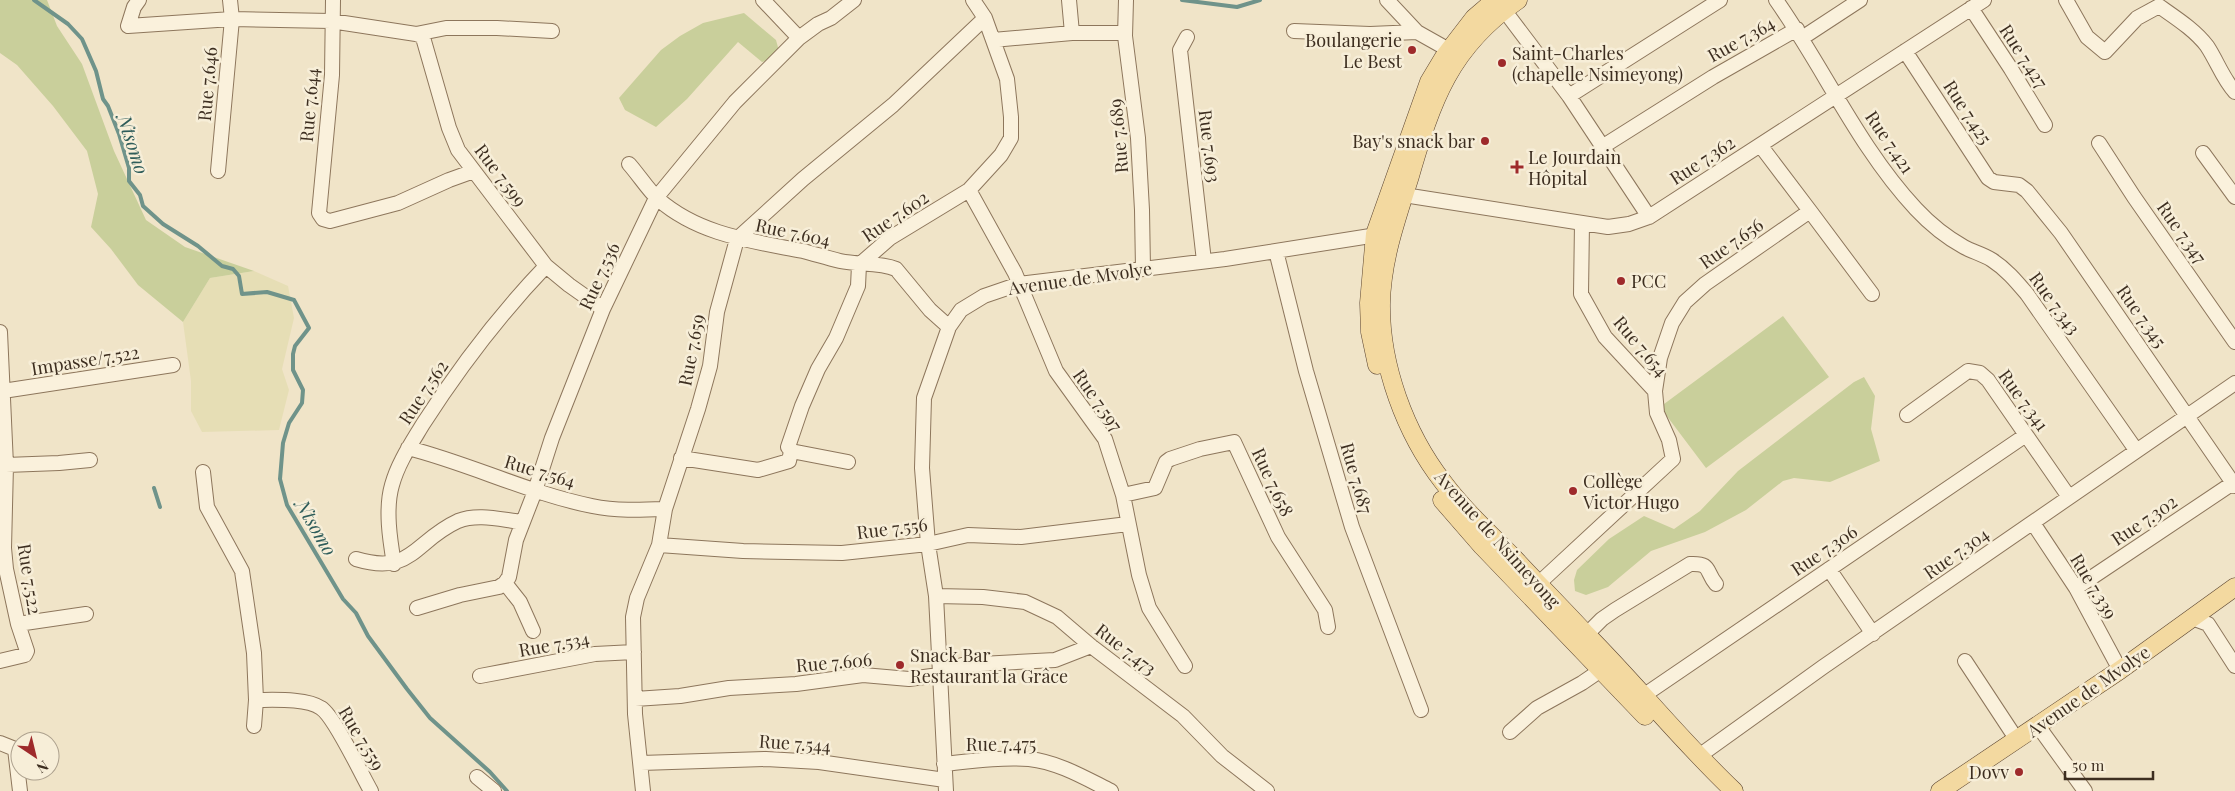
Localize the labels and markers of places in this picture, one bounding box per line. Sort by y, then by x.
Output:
place label: Boulangerie Le Best [1305,28,1403,73]
place label: Saint-Charles (chapelle Nsimeyong) [1512,41,1683,86]
marker: Boulangerie Le Best [1406,44,1418,56]
marker: Saint-Charles (chapelle Nsimeyong) [1496,57,1508,69]
place label: Bay's snack bar [1352,129,1475,153]
marker: Bay's snack bar [1479,135,1491,147]
place label: Le Jourdain Hôpital [1528,145,1621,190]
marker: Le Jourdain Hôpital [1510,160,1524,174]
place label: PCC [1631,269,1666,293]
marker: PCC [1615,275,1627,287]
place label: Collège Victor Hugo [1582,469,1679,514]
marker: Collège Victor Hugo [1567,485,1579,497]
place label: Snack Bar Restaurant la Grâce [910,643,1068,688]
marker: Snack Bar Restaurant la Grâce [894,659,906,671]
place label: Dovv [1969,760,2009,784]
marker: Dovv [2013,766,2025,778]

